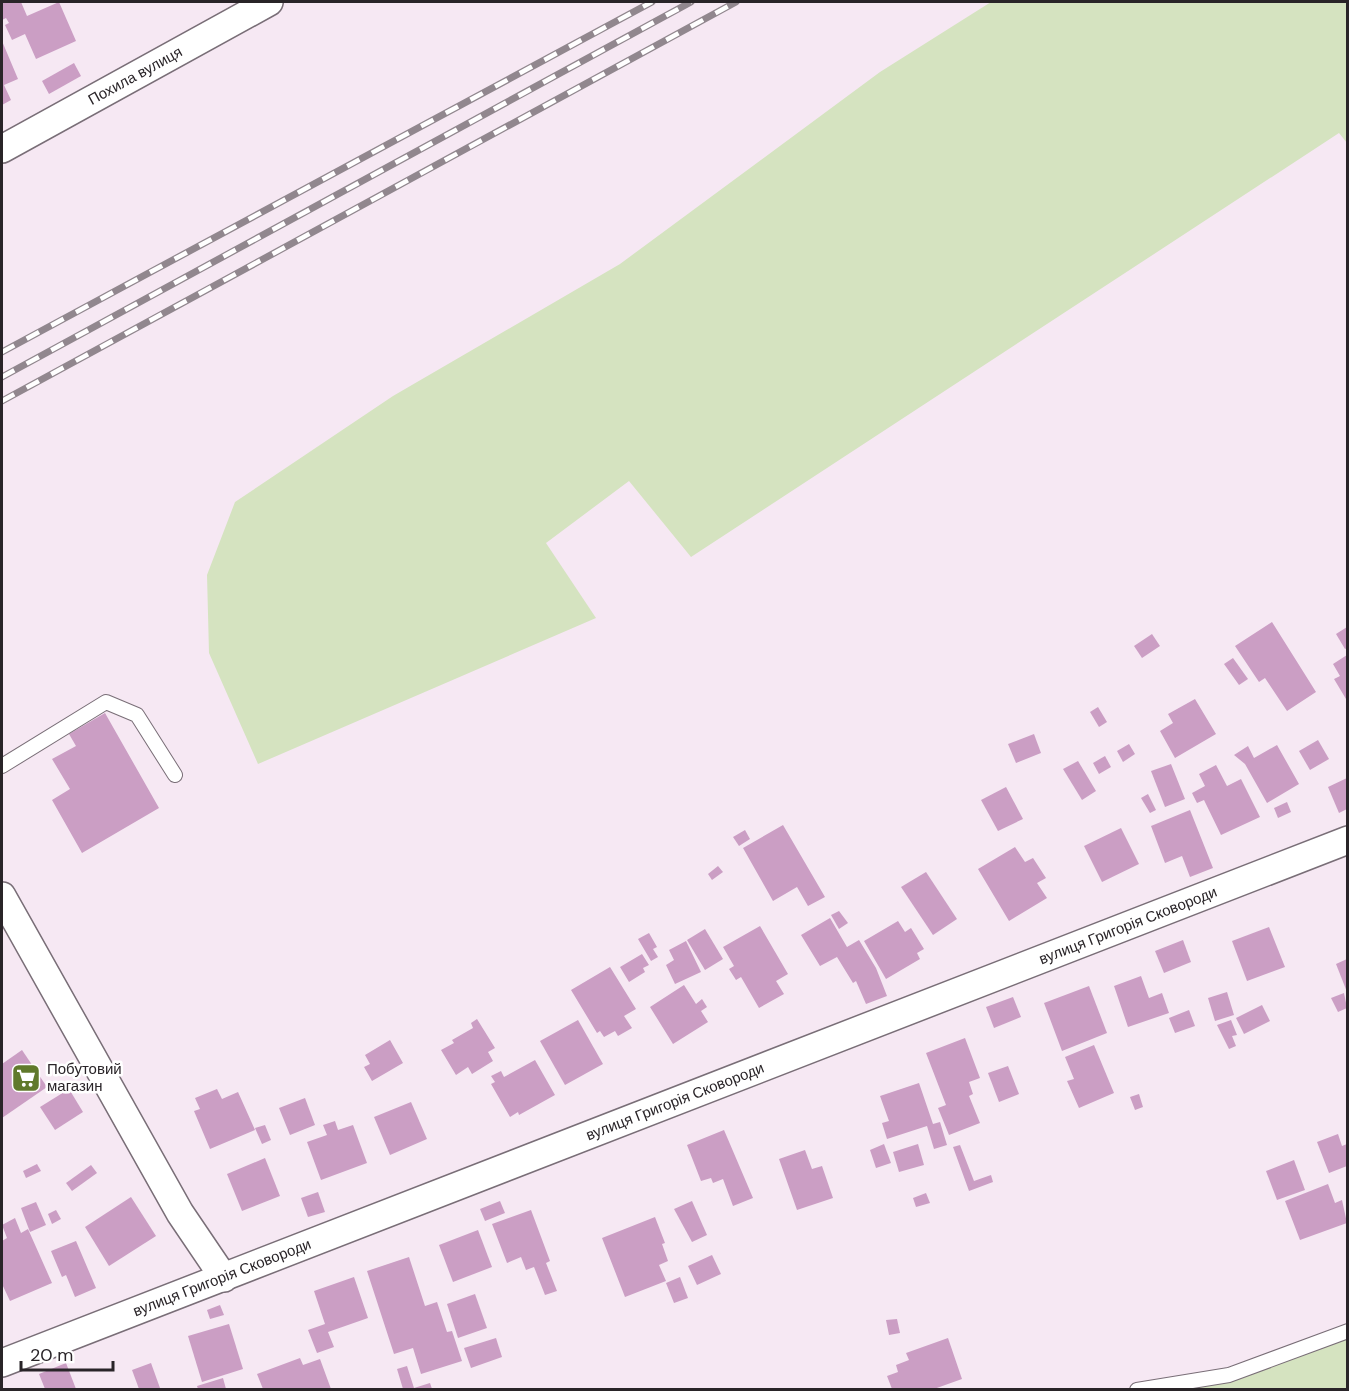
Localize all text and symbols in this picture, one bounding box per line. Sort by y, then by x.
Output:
street label: Похила вулиця [84,42,186,110]
street label: вулиця Григорія Сковороди [1036,882,1220,969]
street label: вулиця Григорія Сковороди [583,1058,767,1145]
place label: Побутовий магазин [47,1059,122,1096]
supermarket icon: Побутовий магазин [10,1062,42,1094]
street label: вулиця Григорія Сковороди [130,1234,314,1321]
scale bar [21,1334,112,1372]
text: 20 m [30,1343,73,1367]

